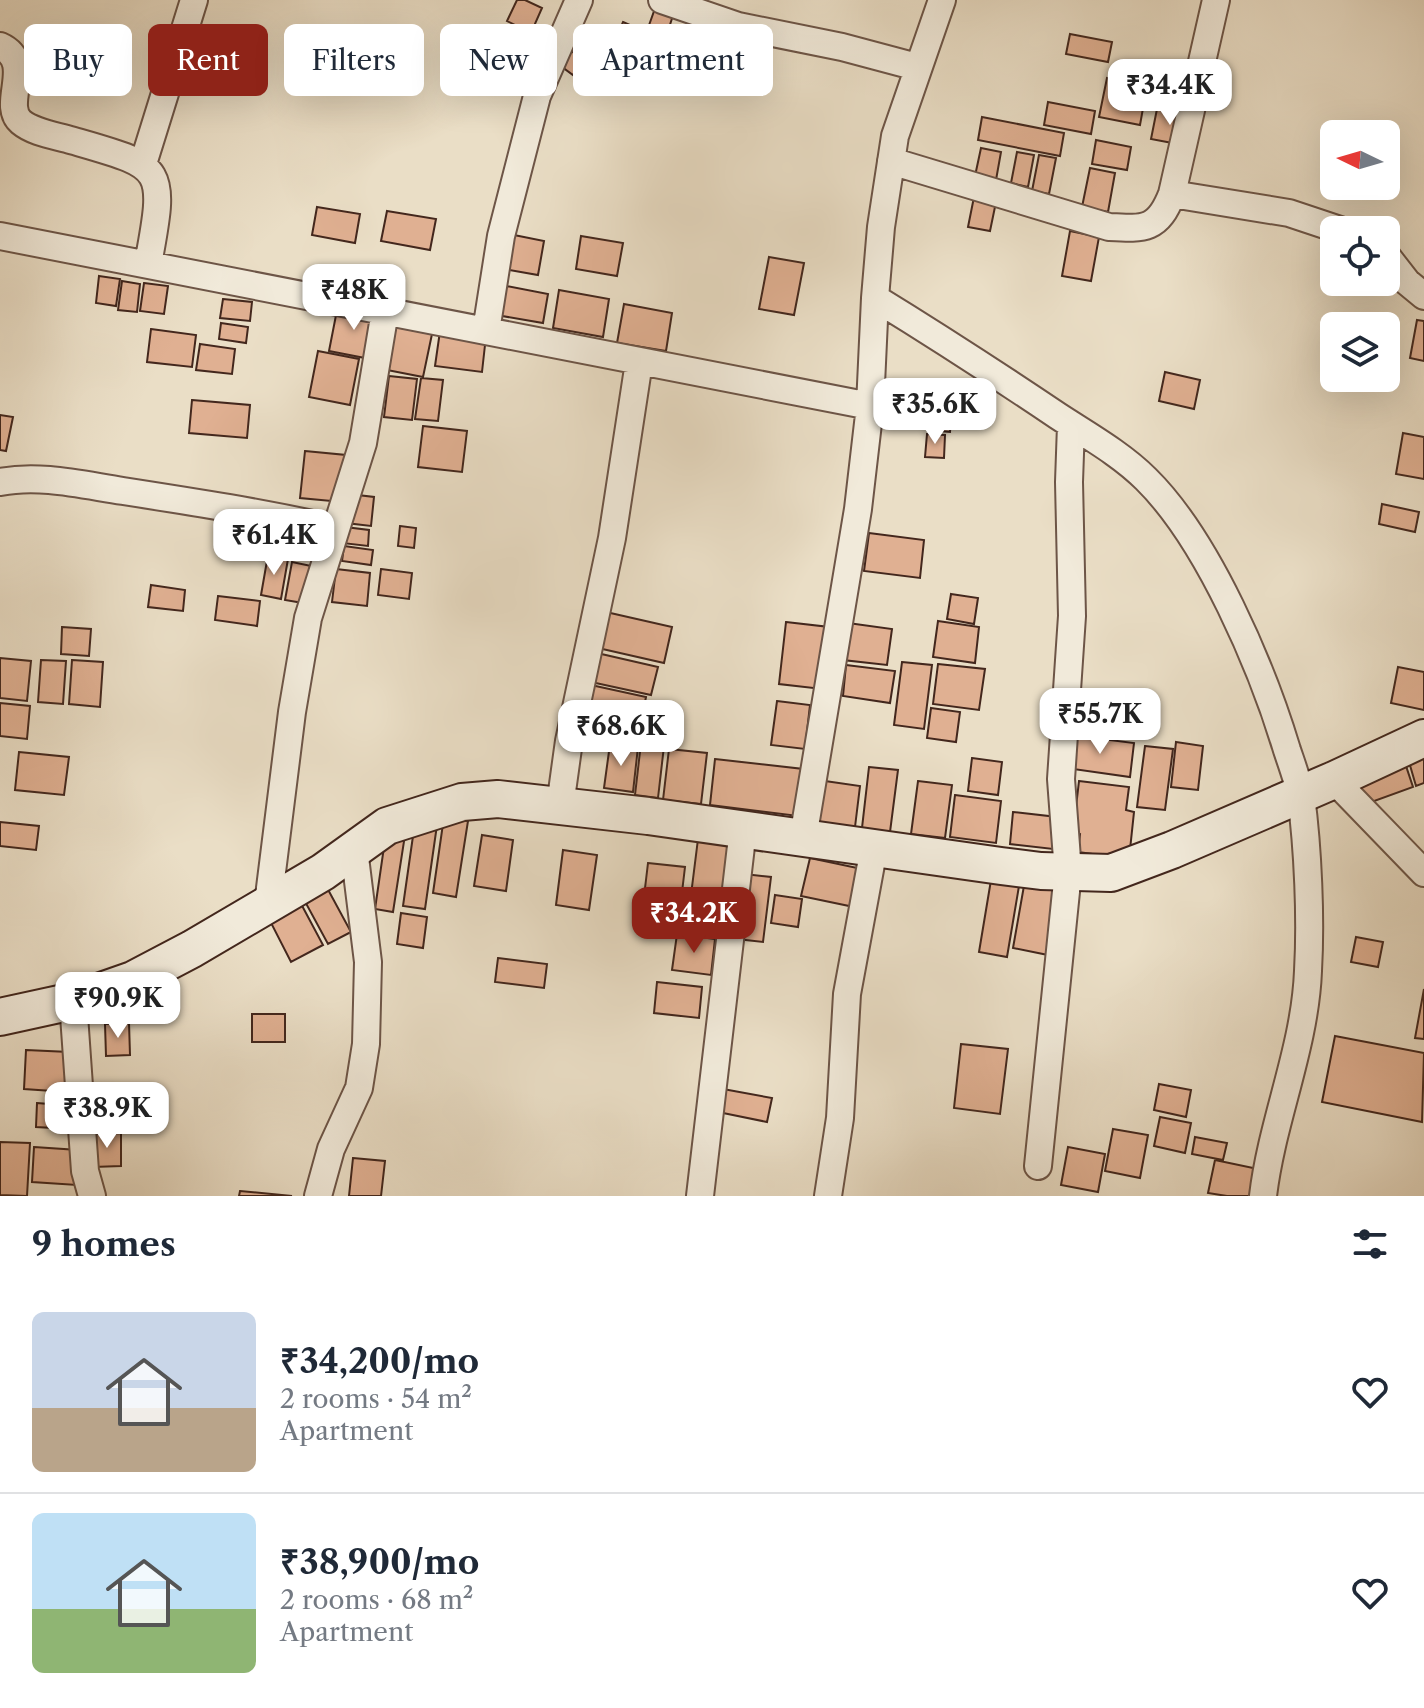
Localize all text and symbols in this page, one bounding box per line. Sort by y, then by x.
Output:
chip: Buy [24,24,132,96]
chip: Rent [148,24,268,96]
chip: Filters [284,24,424,96]
chip: New [440,24,557,96]
chip: Apartment [573,24,773,96]
pin: ₹34.4K [1105,59,1235,127]
text: ₹34.4K [1126,69,1214,101]
north arrow [1320,120,1400,200]
map controls [1320,120,1400,392]
button: locate [1320,216,1400,296]
pin: ₹48K [307,264,401,332]
text: ₹48K [320,274,388,306]
button: layers [1320,312,1400,392]
pin: ₹35.6K [870,378,1000,446]
text: ₹35.6K [891,388,979,420]
pin: ₹61.4K [209,509,339,577]
text: ₹61.4K [231,519,317,551]
pin: ₹55.7K [1035,688,1165,756]
text: ₹55.7K [1058,698,1142,730]
pin: ₹68.6K [556,700,686,768]
text: ₹68.6K [576,710,666,742]
pin: ₹34.2K [629,887,759,955]
text: ₹34.2K [650,897,738,929]
pin: ₹90.9K [53,972,183,1040]
text: ₹90.9K [73,982,163,1014]
pin: ₹38.9K [42,1082,172,1150]
text: ₹38.9K [63,1092,151,1124]
icon: filters [1348,1222,1392,1266]
text: 9 homes [32,1223,176,1265]
text: ₹34,200/mo [280,1340,479,1382]
icon: home [96,1344,192,1440]
icon: heart [1348,1370,1392,1414]
text: 2 rooms · 54 m² [280,1383,472,1415]
text: Apartment [280,1415,413,1447]
text: ₹38,900/mo [280,1541,479,1583]
icon: home [96,1545,192,1641]
icon: heart [1348,1571,1392,1615]
text: 2 rooms · 68 m² [280,1584,473,1616]
text: Apartment [280,1616,413,1648]

